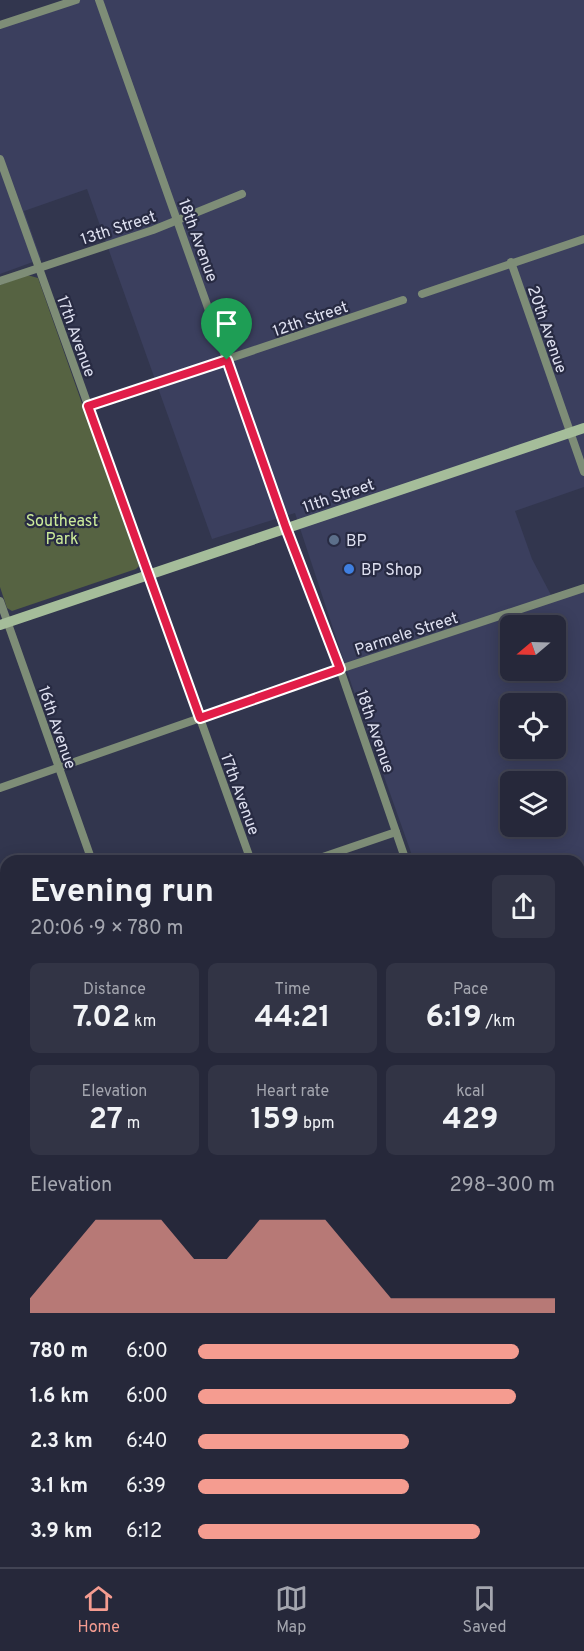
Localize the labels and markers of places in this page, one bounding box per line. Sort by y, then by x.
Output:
pin [201,298,252,360]
place label: BP [346,532,367,552]
marker: BP [327,533,341,547]
place label: BP Shop [361,561,422,581]
marker: BP Shop [342,562,356,576]

